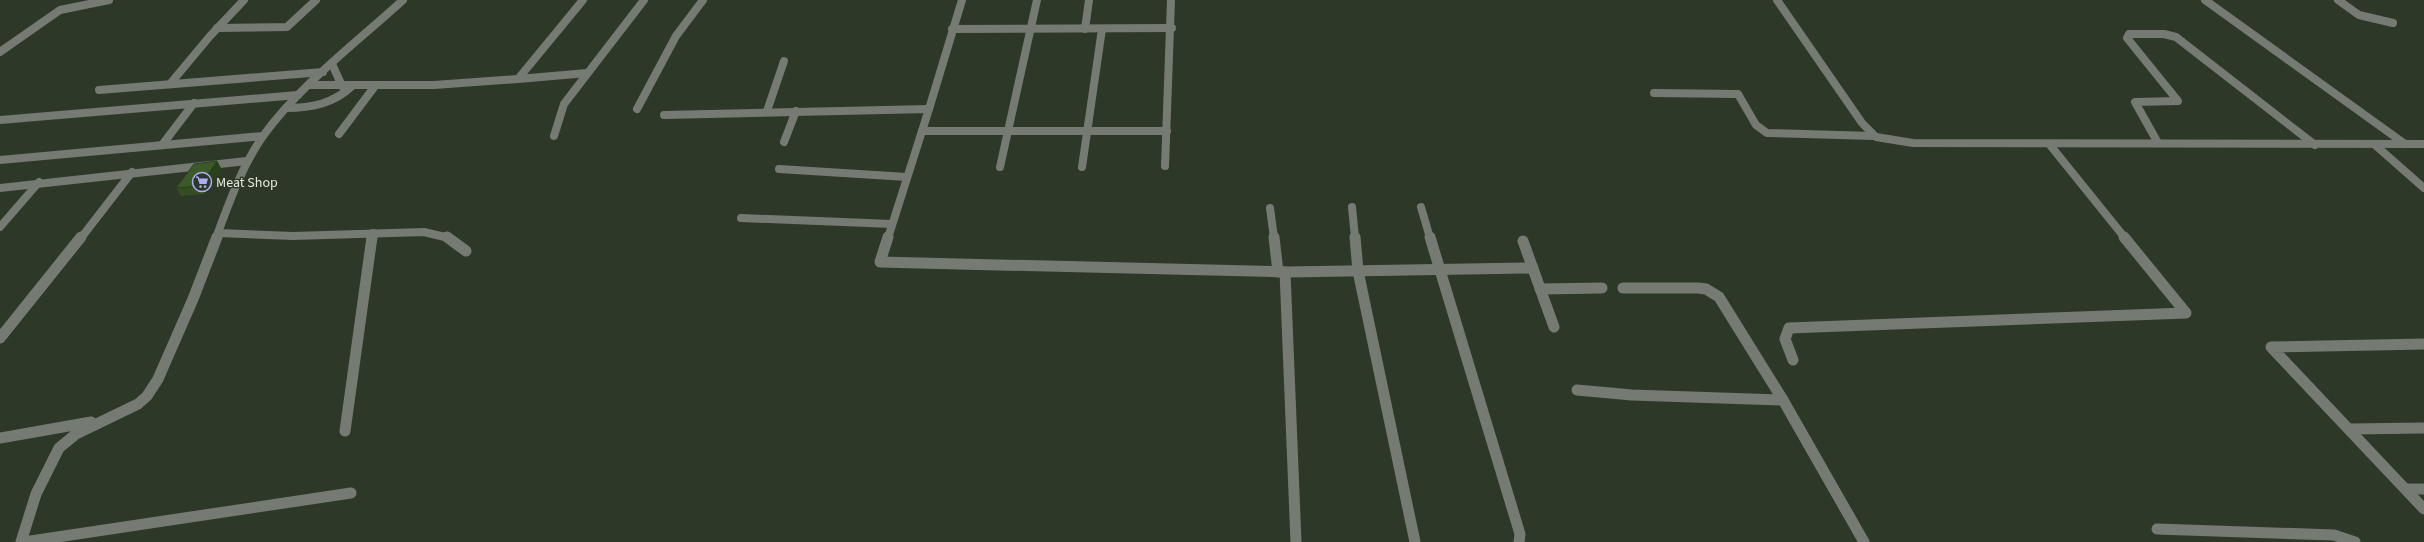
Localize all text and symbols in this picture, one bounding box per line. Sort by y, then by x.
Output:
supermarket icon: Meat Shop [191,171,213,193]
place label: Meat Shop [216,173,278,193]

